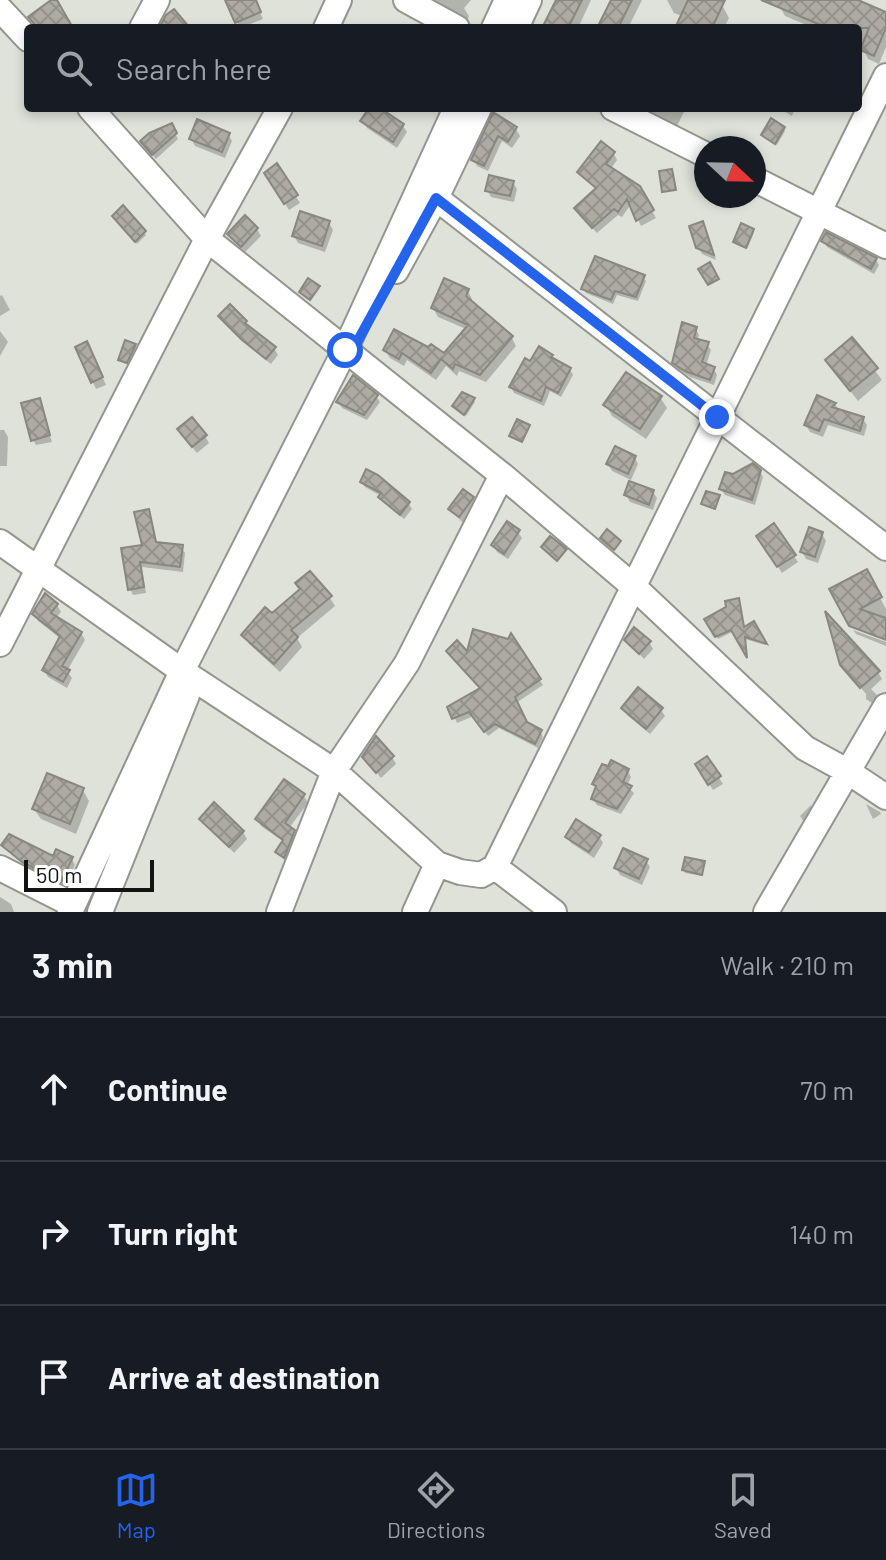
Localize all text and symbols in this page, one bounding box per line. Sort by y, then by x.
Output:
search box [24,24,862,112]
icon: search [52,46,96,90]
text: Search here [116,50,272,86]
north arrow [694,136,766,208]
route start [327,332,363,368]
route end [699,399,735,435]
scale bar [24,856,154,892]
text: 50 m [36,861,82,887]
text: 3 min [32,944,113,985]
text: Walk · 210 m [720,949,854,980]
icon: ahead [32,1067,76,1111]
text: Continue [108,1071,228,1107]
text: 70 m [800,1074,854,1105]
icon: right [32,1211,76,1255]
text: Turn right [108,1215,238,1251]
text: 140 m [789,1218,854,1249]
icon: arrive [32,1355,76,1399]
text: Arrive at destination [108,1359,380,1395]
tab: Map [114,1468,158,1542]
tab: Directions [387,1468,485,1542]
tab: Saved [714,1468,772,1542]

